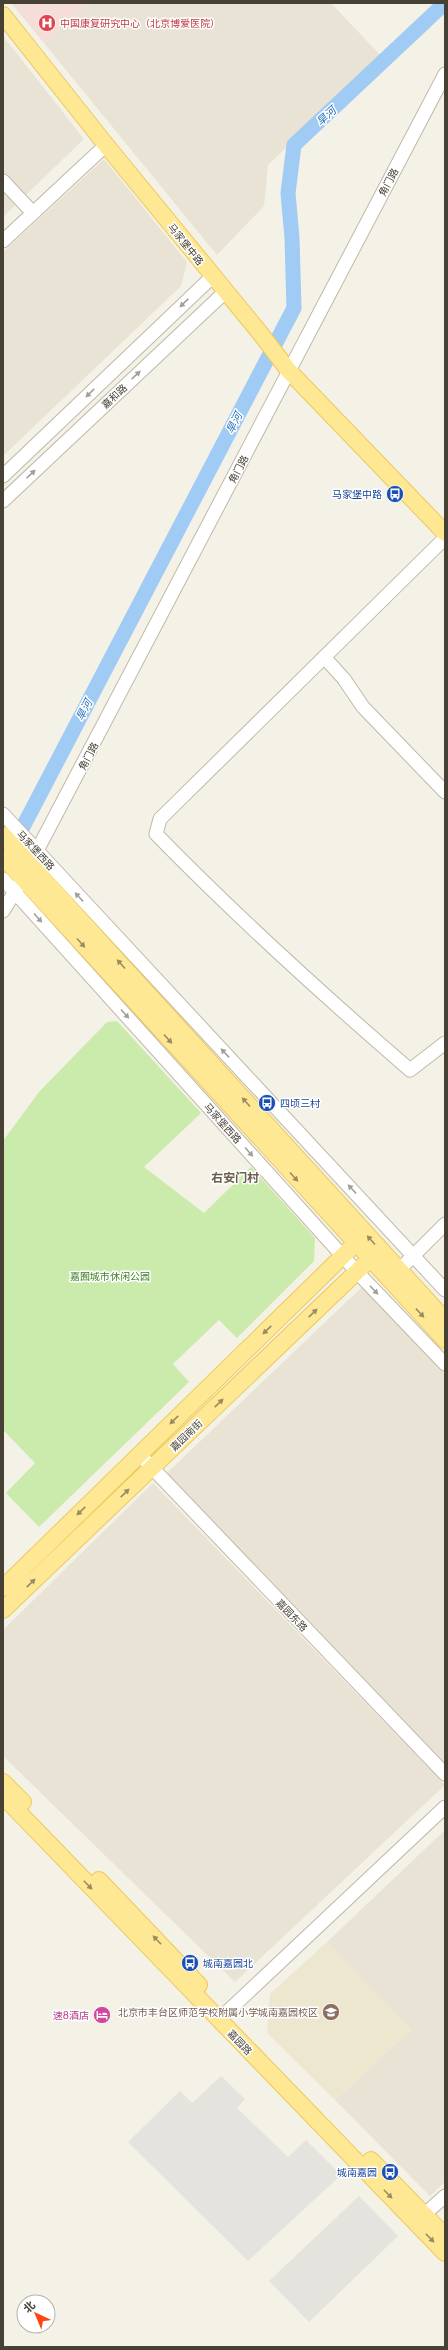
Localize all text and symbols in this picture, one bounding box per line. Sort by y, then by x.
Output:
hospital icon: 中国康复研究中心（北京博爱医院） [37,13,57,33]
place label: 中国康复研究中心（北京博爱医院） [60,17,220,29]
water label: 旱河 [313,102,340,129]
street label: 角门路 [376,166,400,198]
street label: 马家堡中路 [166,221,206,267]
one-way arrow [179,299,189,308]
one-way arrow [131,371,141,380]
street label: 嘉和路 [99,381,129,411]
one-way arrow [85,388,95,398]
water label: 旱河 [223,408,246,436]
street label: 角门路 [226,453,250,485]
one-way arrow [26,469,36,479]
bus stop icon: 马家堡中路 [385,484,405,504]
place label: 马家堡中路 [332,488,382,500]
water label: 旱河 [73,695,96,723]
street label: 角门路 [76,740,100,772]
street label: 马家堡西路 [15,828,57,872]
one-way arrow [74,892,84,902]
one-way arrow [33,913,42,923]
one-way arrow [76,938,86,948]
one-way arrow [116,959,126,969]
one-way arrow [120,1009,129,1020]
one-way arrow [164,1034,173,1044]
one-way arrow [220,1048,230,1058]
bus stop icon: 四顷三村 [257,1093,277,1113]
one-way arrow [241,1097,251,1107]
place label: 四顷三村 [280,1097,320,1109]
street label: 马家堡西路 [202,1100,244,1146]
one-way arrow [245,1147,254,1158]
district label: 右安门村 [211,1170,259,1185]
one-way arrow [289,1171,298,1182]
one-way arrow [347,1184,357,1194]
one-way arrow [367,1235,376,1244]
park label: 嘉囿城市休闲公园 [70,1270,150,1282]
one-way arrow [370,1285,379,1295]
one-way arrow [415,1308,424,1318]
one-way arrow [308,1309,318,1318]
one-way arrow [262,1325,272,1335]
one-way arrow [214,1398,224,1408]
one-way arrow [169,1416,179,1425]
street label: 嘉园南街 [167,1417,205,1453]
one-way arrow [120,1488,130,1498]
one-way arrow [76,1506,86,1516]
one-way arrow [26,1578,36,1588]
street label: 嘉园东路 [274,1596,310,1634]
one-way arrow [83,1880,93,1890]
one-way arrow [152,1935,161,1945]
bus stop icon: 城南嘉园北 [180,1953,200,1973]
place label: 城南嘉园北 [203,1957,253,1969]
school or university icon: 北京市丰台区师范学校附属小学城南嘉园校区 [321,2002,341,2022]
hotel icon: 速8酒店 [92,2005,112,2025]
place label: 北京市丰台区师范学校附属小学城南嘉园校区 [118,2006,318,2018]
place label: 速8酒店 [53,2009,89,2021]
street label: 嘉园路 [225,2027,255,2057]
bus stop icon: 城南嘉园 [380,2162,400,2182]
place label: 城南嘉园 [337,2166,377,2178]
one-way arrow [383,2189,393,2199]
one-way arrow [425,2233,435,2243]
north arrow [16,2294,56,2334]
text: 北 [20,2298,38,2316]

